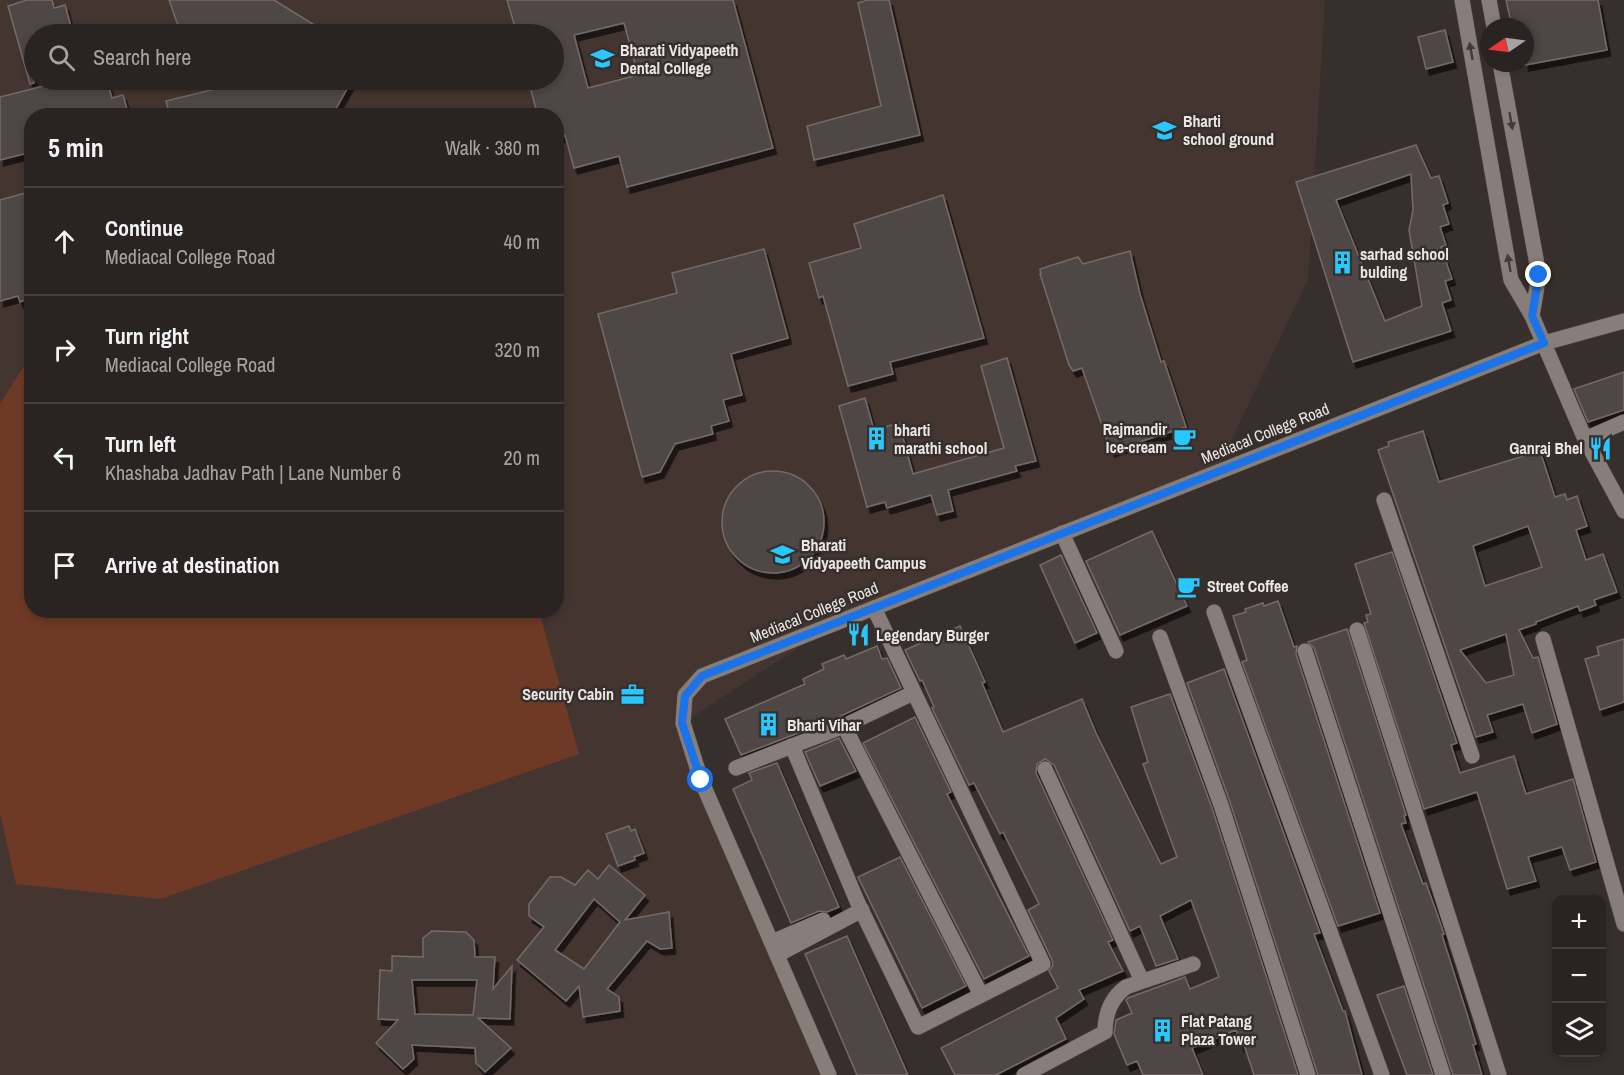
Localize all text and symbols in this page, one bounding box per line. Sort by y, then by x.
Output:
north arrow [1480,18,1534,72]
search box [24,24,564,90]
place label: Bharati Vidyapeeth Dental College [620,39,739,79]
icon: search [45,41,78,74]
one-way arrow [1467,41,1476,60]
text: Search here [93,42,191,72]
school or university icon: Bharati Vidyapeeth Dental College [589,46,615,72]
place label: Bharti school ground [1183,110,1274,150]
one-way arrow [1507,111,1516,130]
school or university icon: Bharti school ground [1152,117,1178,143]
text: 5 min [48,130,104,165]
text: Walk · 380 m [445,134,540,161]
text: Continue [105,213,183,243]
icon: ahead [48,225,81,258]
text: 40 m [504,228,540,255]
text: Mediacal College Road [105,243,275,270]
place label: sarhad school bulding [1360,243,1449,283]
building icon: sarhad school bulding [1329,250,1355,276]
one-way arrow [1504,254,1513,273]
route end [1525,261,1551,287]
text: Turn right [105,321,189,351]
icon: right [48,333,81,366]
text: 320 m [494,336,540,363]
text: Mediacal College Road [105,351,275,378]
street label: Mediacal College Road [1198,397,1332,469]
place label: Rajmandir Ice-cream [1103,418,1168,458]
place label: bharti marathi school [894,419,987,459]
cafe icon: Rajmandir Ice-cream [1172,425,1198,451]
building icon: bharti marathi school [863,426,889,452]
text: Turn left [105,429,176,459]
restaurant icon: Ganraj Bhel [1588,435,1614,461]
place label: Ganraj Bhel [1509,437,1583,459]
icon: left [48,441,81,474]
text: 20 m [504,444,540,471]
text: Khashaba Jadhav Path | Lane Number 6 [105,459,401,486]
place label: Bharati Vidyapeeth Campus [801,534,926,574]
school or university icon: Bharati Vidyapeeth Campus [770,541,796,567]
icon: arrive [48,549,81,582]
text: Arrive at destination [105,550,279,580]
cafe icon: Street Coffee [1176,573,1202,599]
place label: Street Coffee [1207,575,1289,597]
street label: Mediacal College Road [747,576,881,648]
restaurant icon: Legendary Burger [845,622,871,648]
place label: Legendary Burger [876,624,990,646]
office icon: Security Cabin [619,681,645,707]
place label: Security Cabin [522,683,614,705]
building icon: Bharti Vihar [756,712,782,738]
place label: Bharti Vihar [787,714,862,736]
route start [687,766,713,792]
map controls [1552,895,1606,1057]
button: + [1552,895,1606,949]
button: − [1552,949,1606,1003]
button: layers [1552,1003,1606,1057]
place label: Flat Patang Plaza Tower [1181,1010,1257,1050]
building icon: Flat Patang Plaza Tower [1150,1017,1176,1043]

